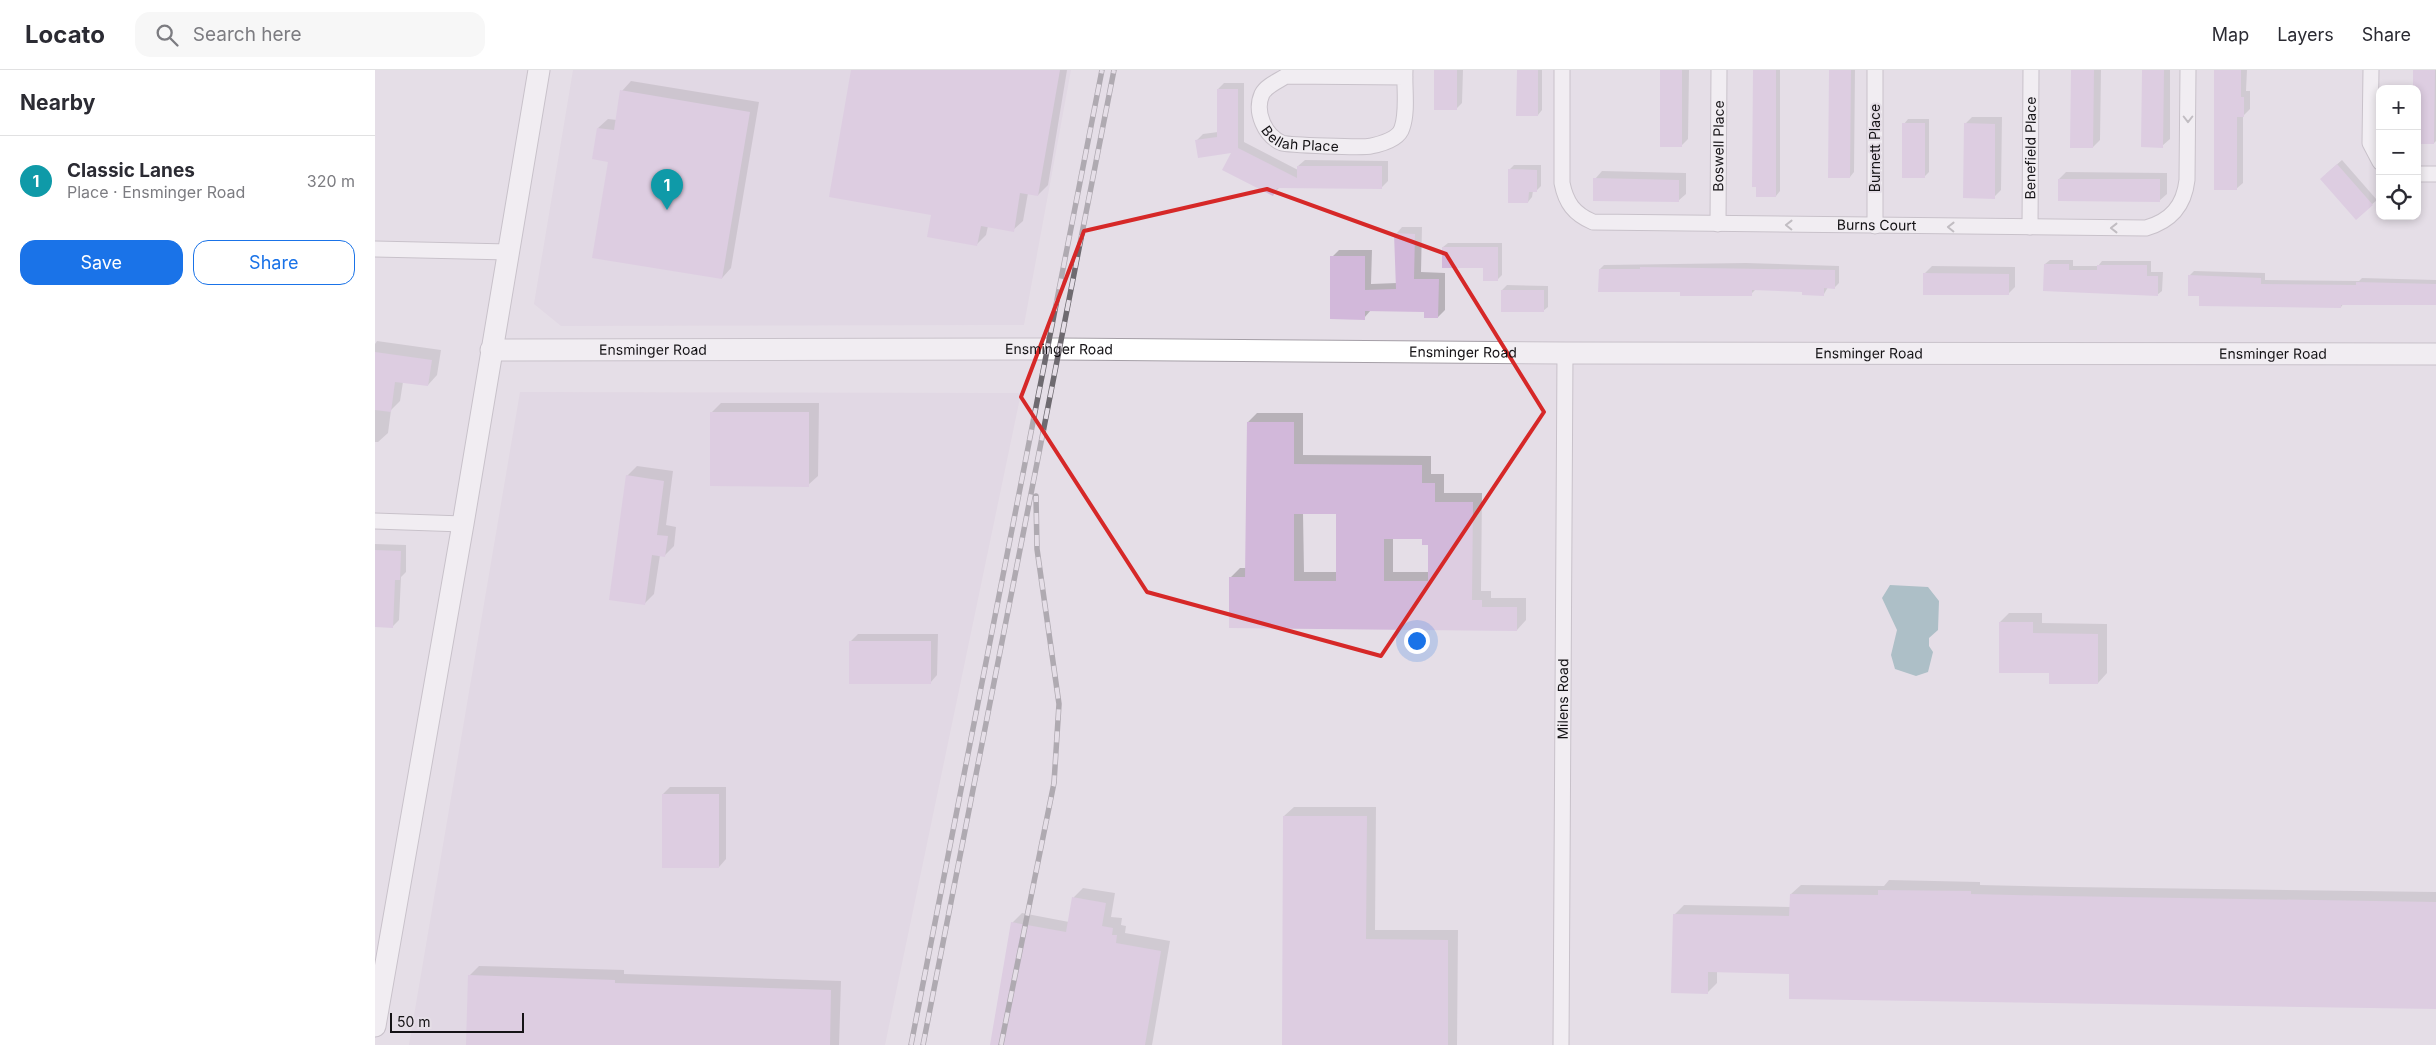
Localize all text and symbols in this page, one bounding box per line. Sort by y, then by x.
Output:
search box [135,12,485,57]
text: Locato [25,20,105,49]
icon: search [153,21,181,49]
text: Search here [193,23,301,46]
text: Map [2212,24,2249,45]
text: Layers [2277,24,2334,45]
text: Share [2362,24,2411,45]
map controls [2376,85,2421,220]
button: + [2376,85,2421,130]
text: Nearby [20,90,95,115]
street label: Benefield Place [2021,97,2039,199]
street label: Boswell Place [1709,100,1727,192]
street label: Burnett Place [1866,104,1883,192]
one-way arrow [2183,115,2193,123]
street label: Bellah Place [1258,122,1339,154]
button: − [2376,130,2421,175]
text: Classic Lanes [67,159,195,182]
pin: 1 [651,169,683,210]
text: 1 [33,171,39,191]
text: 320 m [307,171,355,191]
button: locate [2376,175,2421,220]
text: Place · Ensminger Road [67,182,245,202]
street label: Burns Court [1837,216,1917,234]
one-way arrow [1785,220,1792,230]
one-way arrow [1947,222,1955,232]
one-way arrow [2110,223,2118,233]
button: Save [20,240,183,285]
button: Share [193,240,355,285]
street label: Ensminger Road [1005,340,1113,357]
street label: Ensminger Road [599,341,707,358]
street label: Ensminger Road [1409,343,1517,361]
street label: Ensminger Road [1815,344,1923,361]
street label: Ensminger Road [2219,345,2327,362]
your location [1404,628,1430,654]
street label: Milens Road [1554,658,1571,740]
scale bar [390,1010,524,1033]
text: 50 m [397,1013,431,1030]

